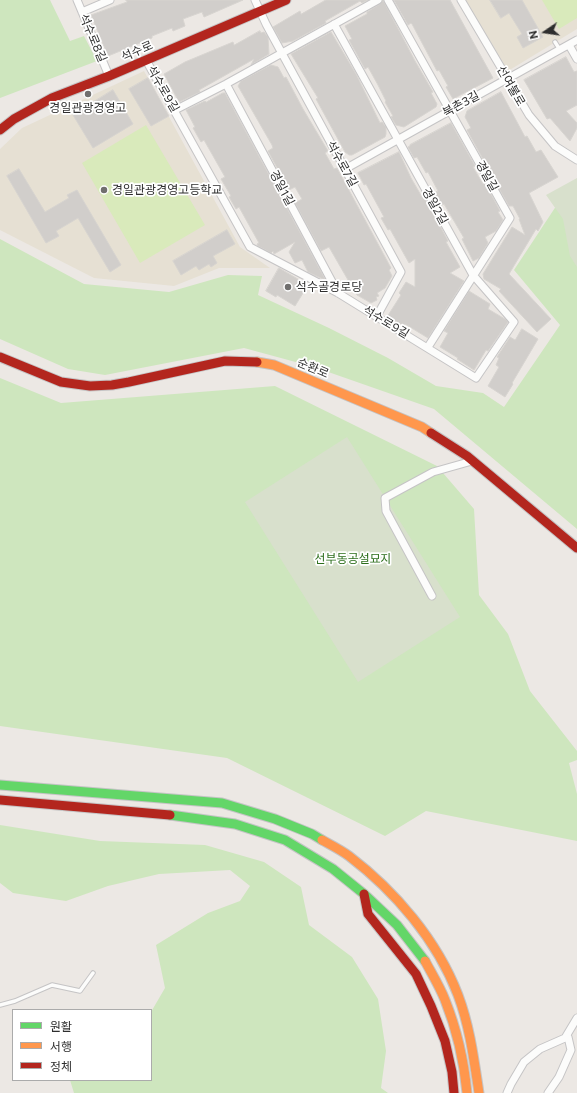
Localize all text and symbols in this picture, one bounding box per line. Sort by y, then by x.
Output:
street label: 석수로8길 [76,12,110,64]
north arrow [525,12,565,52]
text: N [526,29,540,40]
street label: 석수로 [119,38,155,64]
street label: 석수로9길 [144,63,182,115]
street label: 선여불로 [494,63,528,109]
street label: 북촌3길 [440,88,482,120]
marker: 경일관광경영고 [83,89,93,99]
place label: 경일관광경영고 [49,101,127,115]
street label: 석수로7길 [323,138,361,190]
street label: 경일길 [473,158,501,194]
street label: 경일1길 [267,168,297,208]
place label: 경일관광경영고등학교 [112,183,222,197]
marker: 경일관광경영고등학교 [99,185,109,195]
street label: 경일2길 [419,185,451,227]
place label: 석수골경로당 [296,280,362,294]
marker: 석수골경로당 [283,282,293,292]
street label: 석수로9길 [360,303,412,341]
street label: 순환로 [295,355,331,381]
park label: 선부동공설묘지 [314,552,392,566]
legend [12,1009,152,1081]
text: 원활 [50,1019,72,1033]
text: 서행 [50,1039,72,1053]
text: 정체 [50,1059,72,1073]

